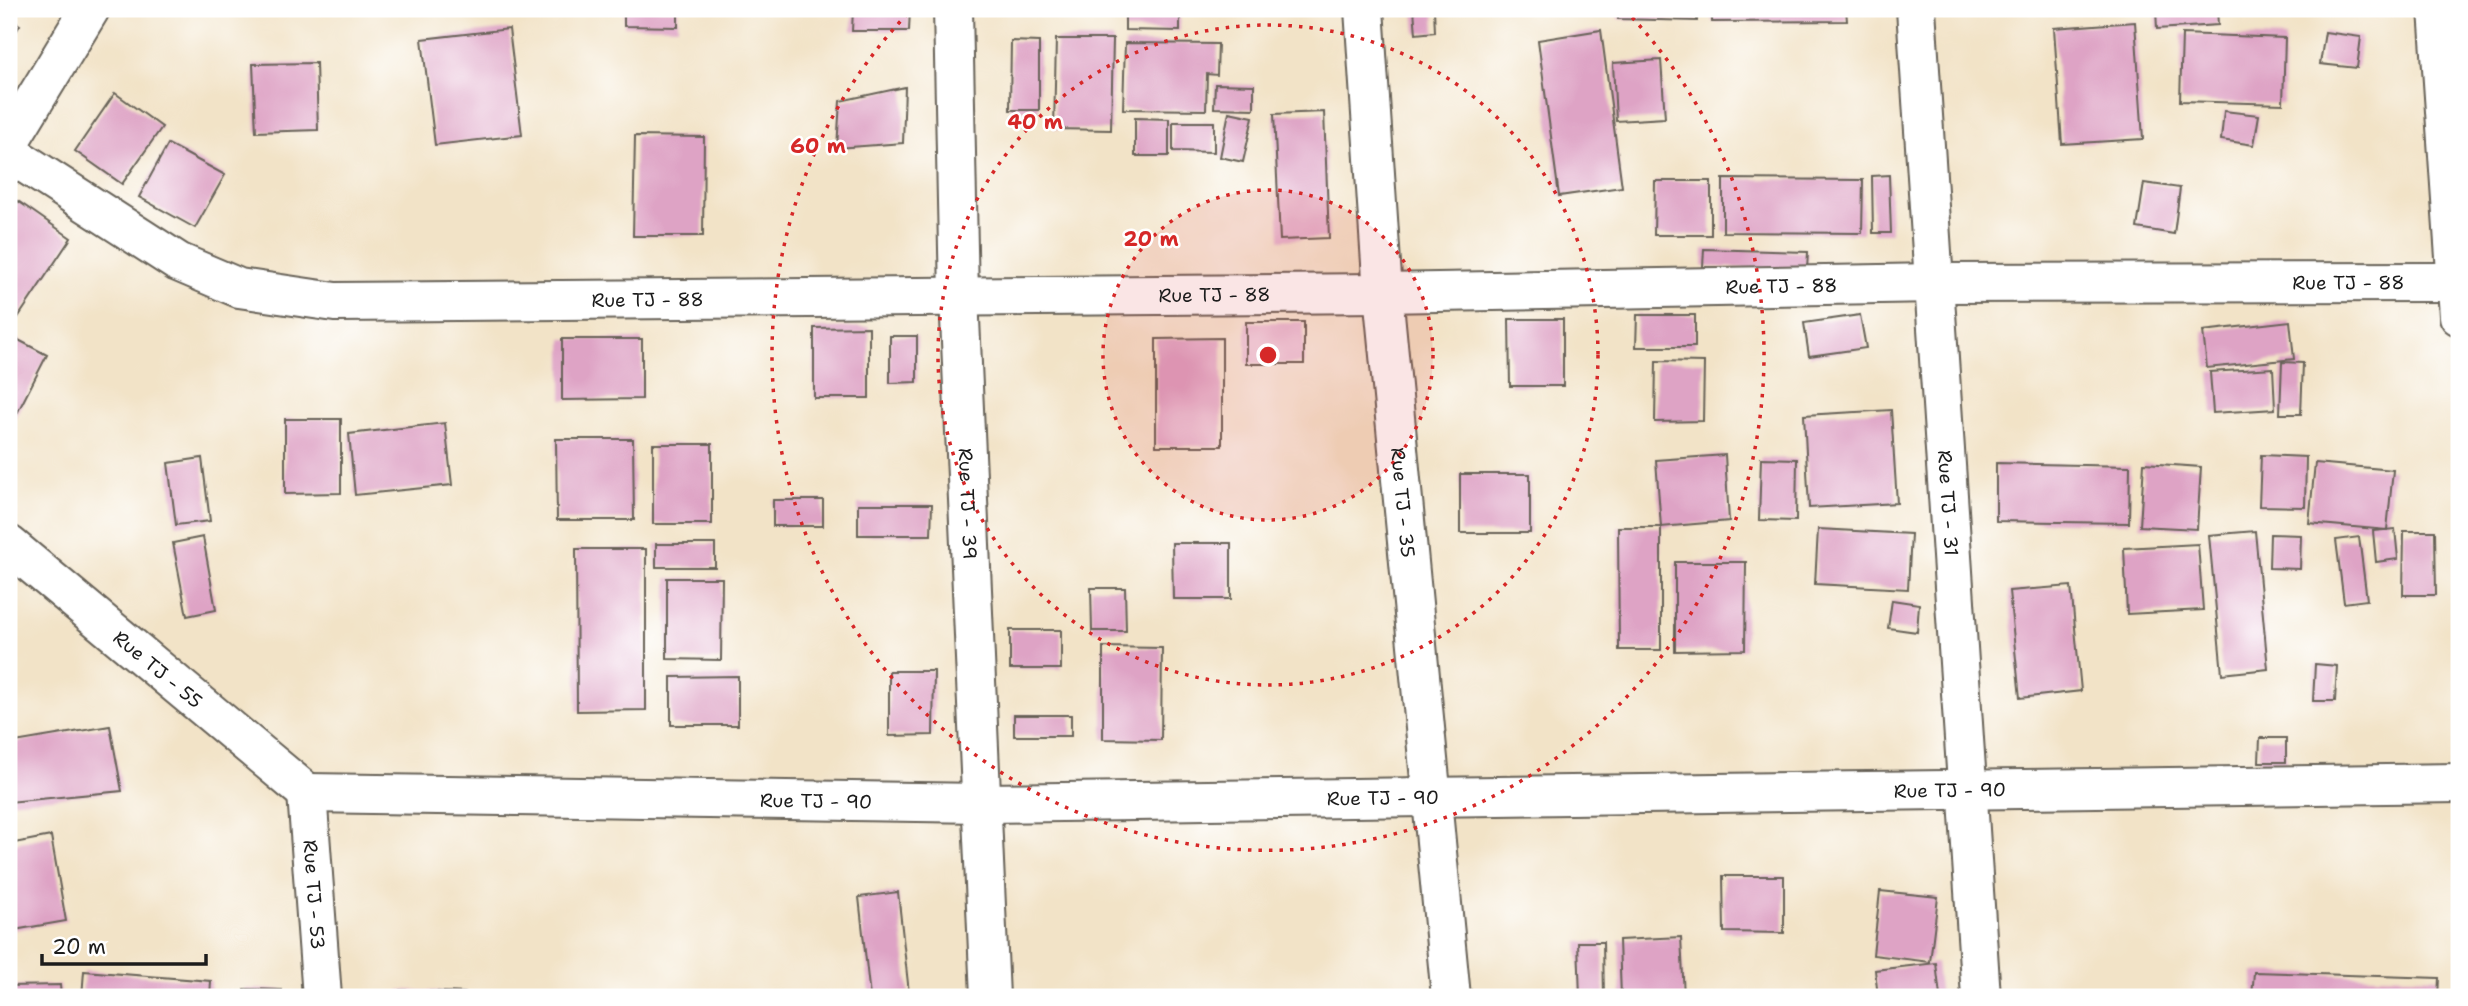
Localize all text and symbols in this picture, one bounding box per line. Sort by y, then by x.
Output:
text: 40 m [1007,108,1063,136]
text: 60 m [790,132,846,160]
text: 20 m [1123,225,1179,253]
street label: Rue TJ - 88 [2292,270,2405,295]
street label: Rue TJ - 88 [1725,273,1838,300]
street label: Rue TJ - 88 [1158,282,1271,308]
street label: Rue TJ - 88 [591,287,704,313]
centre of rings [1256,343,1280,367]
street label: Rue TJ - 35 [1385,446,1420,559]
street label: Rue TJ - 39 [953,447,983,560]
street label: Rue TJ - 31 [1932,449,1964,557]
street label: Rue TJ - 55 [108,625,208,714]
street label: Rue TJ - 90 [1894,777,2006,804]
street label: Rue TJ - 90 [1327,785,1439,811]
street label: Rue TJ - 90 [760,788,872,814]
street label: Rue TJ - 53 [297,839,330,951]
scale bar [42,922,206,966]
text: 20 m [52,933,106,961]

